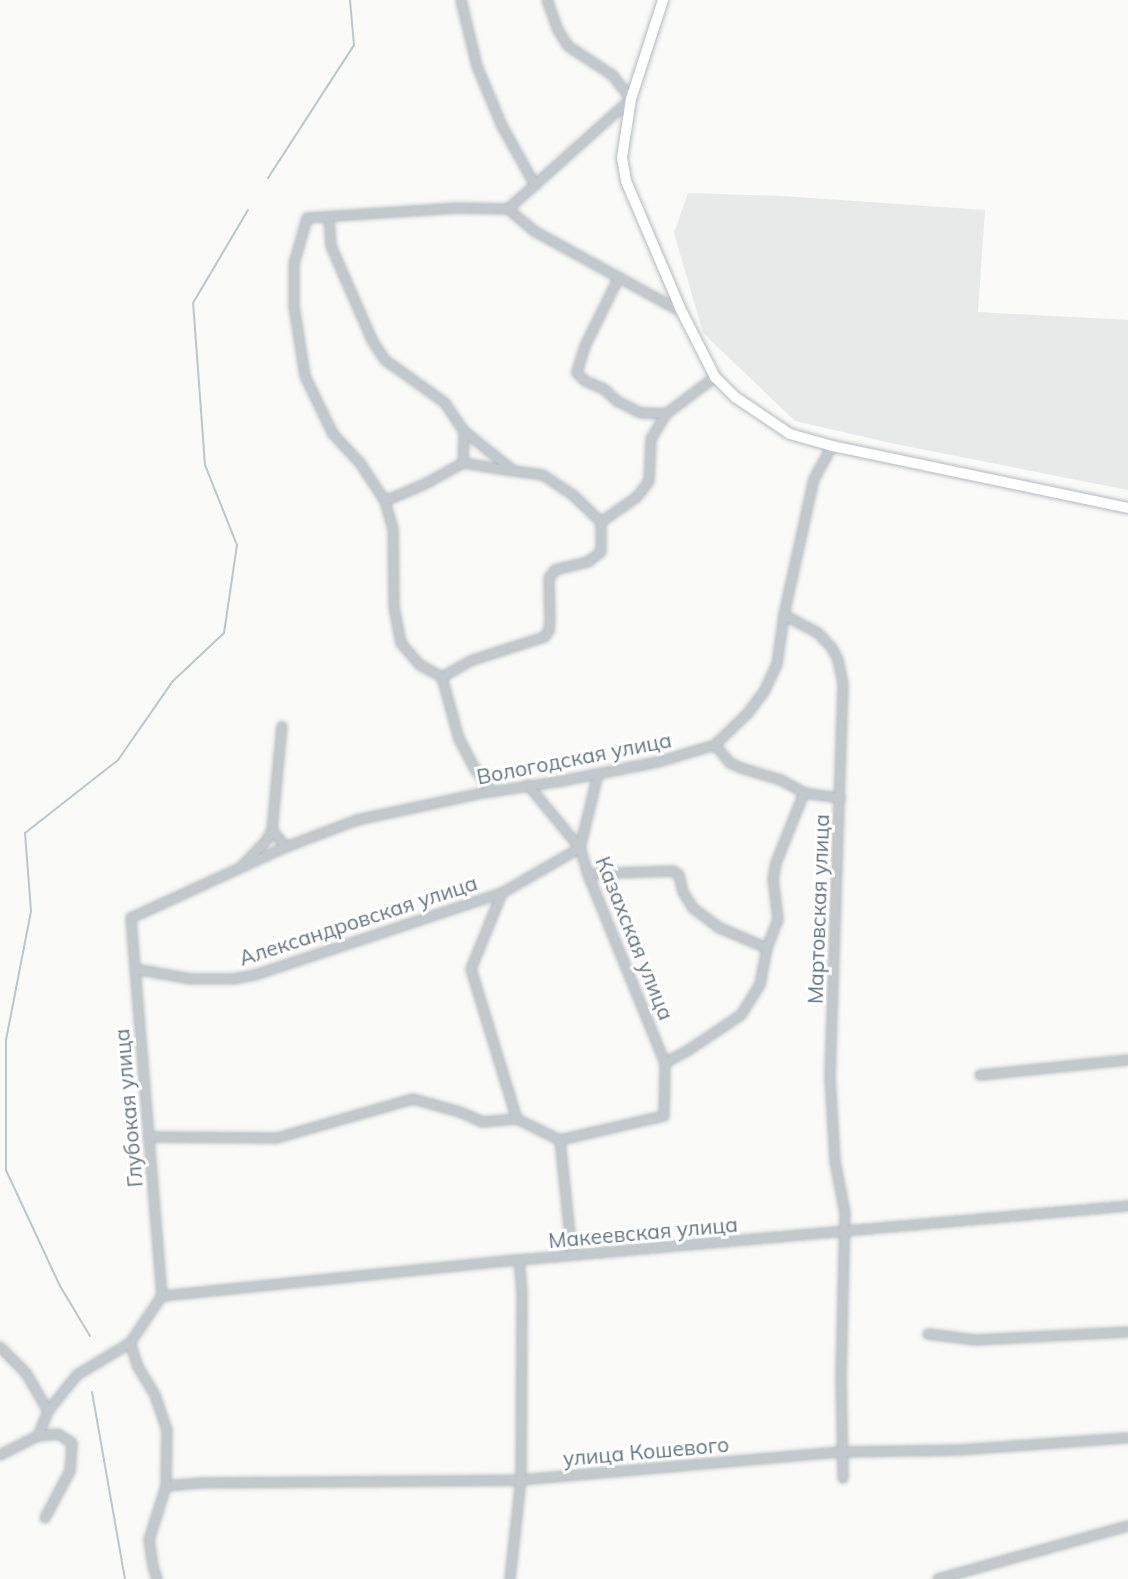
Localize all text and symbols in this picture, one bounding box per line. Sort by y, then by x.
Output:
street label: Вологодская улица [474,727,674,789]
street label: Мартовская улица [802,814,834,1004]
street label: Казахская улица [591,853,679,1023]
street label: Александровская улица [236,870,480,970]
street label: Глубокая улица [109,1028,147,1188]
street label: Макеевская улица [547,1211,739,1253]
street label: улица Кошевого [562,1431,730,1471]

